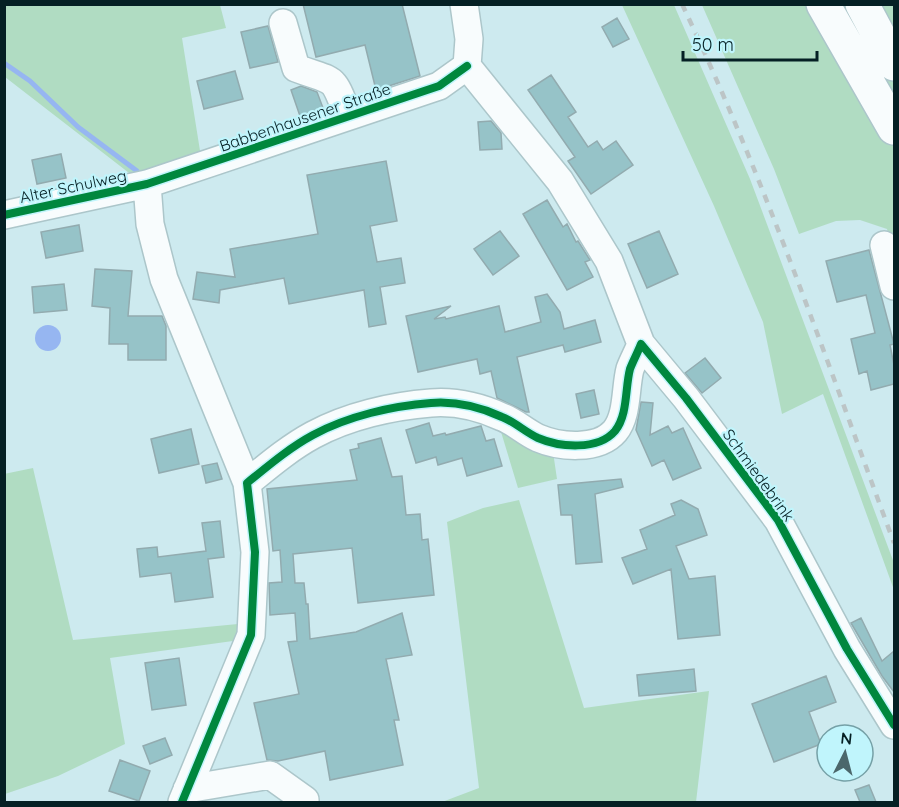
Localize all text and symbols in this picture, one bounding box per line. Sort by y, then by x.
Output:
scale bar [683,24,816,62]
text: 50 m [692,33,734,56]
street label: Babbenhausener Straße [217,78,393,156]
street label: Alter Schulweg [18,165,128,207]
street label: Schmiedebrink [719,425,799,525]
north arrow [815,723,875,783]
text: N [840,728,853,749]

